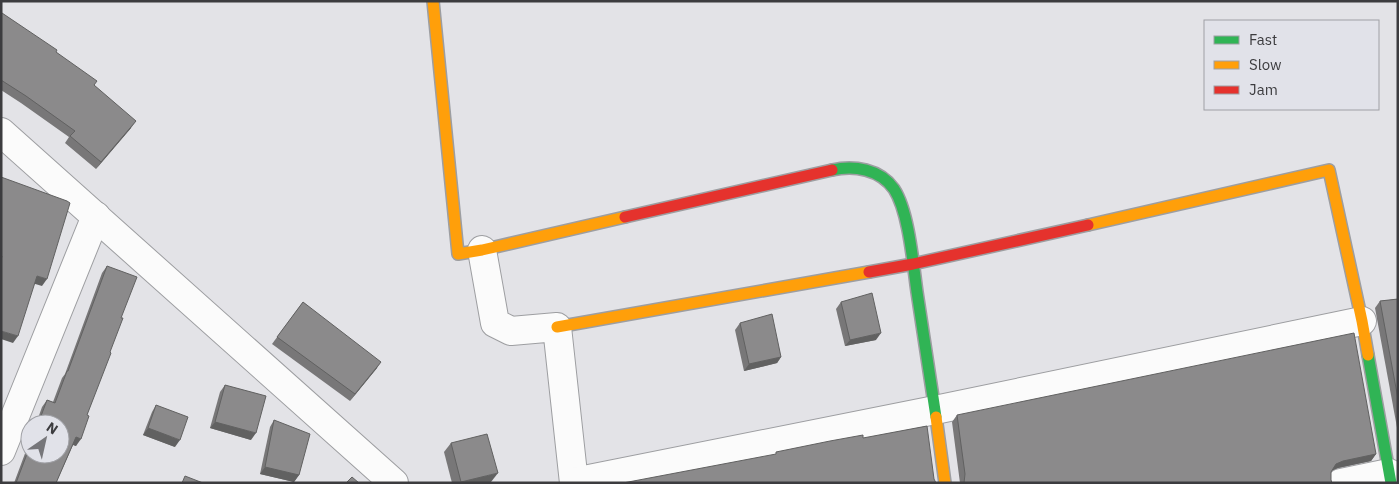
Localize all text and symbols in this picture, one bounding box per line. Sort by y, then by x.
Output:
legend [1204,20,1379,110]
text: Fast [1249,30,1277,49]
text: Slow [1249,55,1282,74]
text: Jam [1249,80,1278,99]
north arrow [20,414,70,464]
text: N [43,418,62,439]

